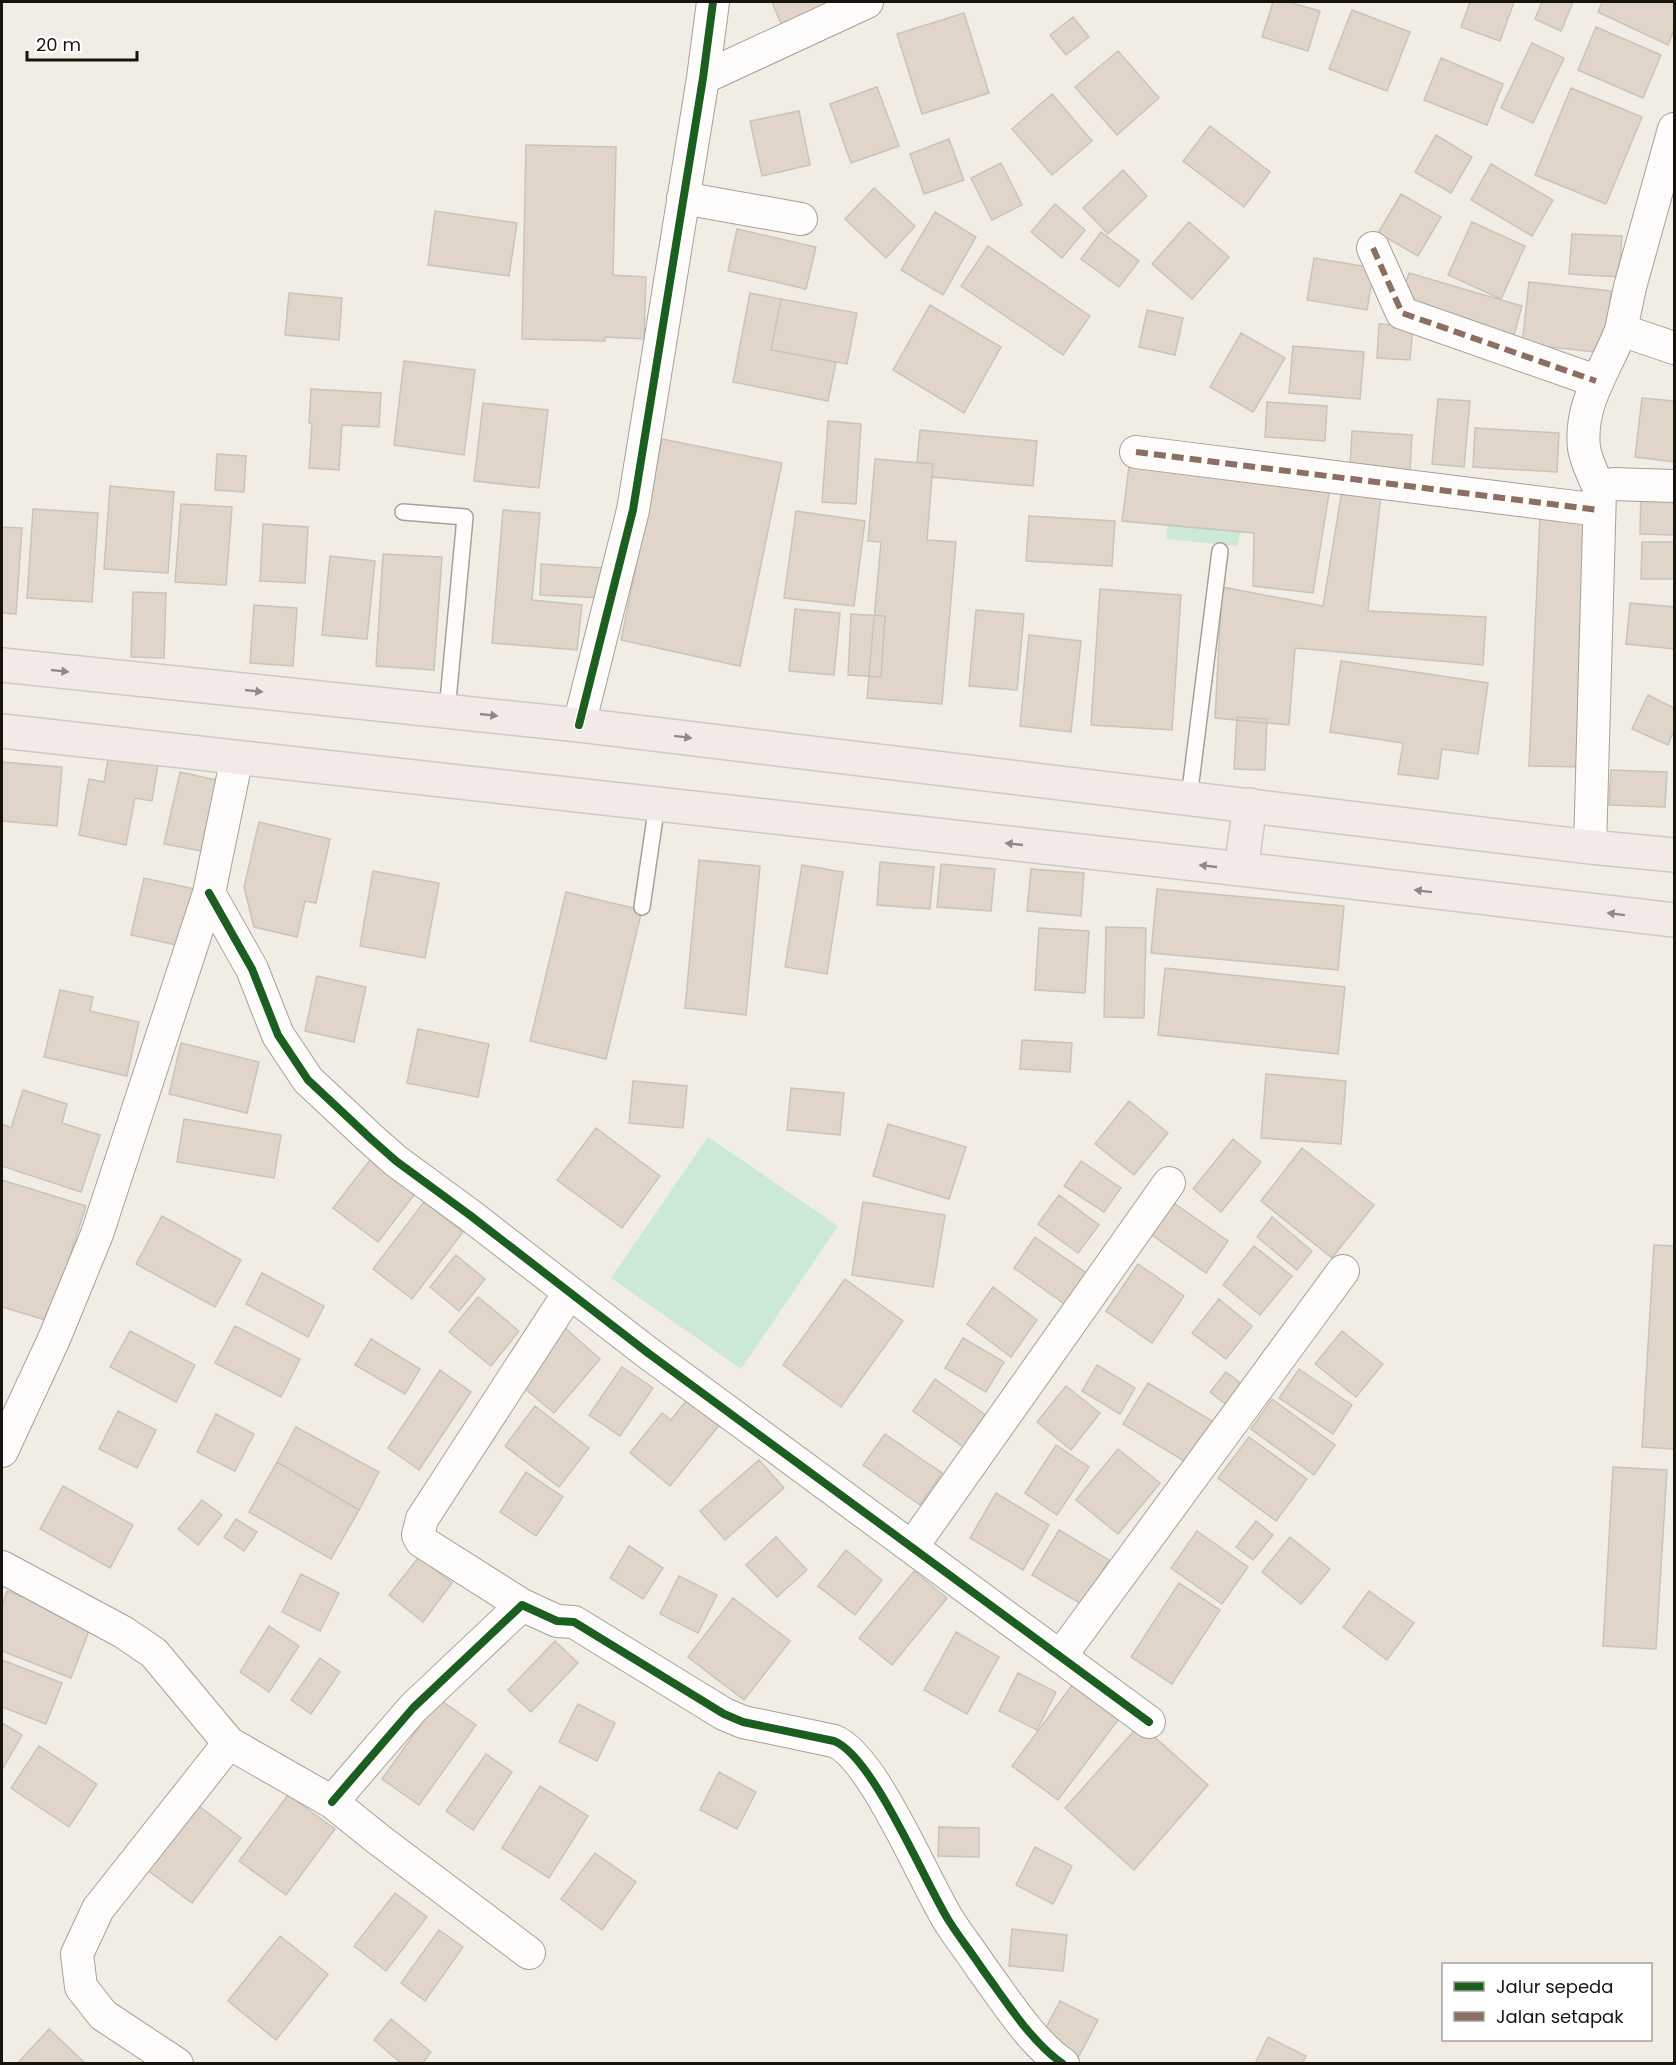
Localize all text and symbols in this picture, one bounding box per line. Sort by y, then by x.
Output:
scale bar [27,24,136,62]
text: 20 m [36,32,81,57]
one-way arrow [50,666,69,676]
one-way arrow [244,686,263,696]
one-way arrow [480,710,499,720]
one-way arrow [674,732,693,742]
one-way arrow [1005,839,1024,849]
one-way arrow [1199,861,1218,871]
one-way arrow [1413,886,1432,896]
one-way arrow [1607,909,1626,918]
legend [1442,1963,1652,2041]
text: Jalur sepeda [1496,1974,1613,1999]
text: Jalan setapak [1496,2004,1624,2029]

